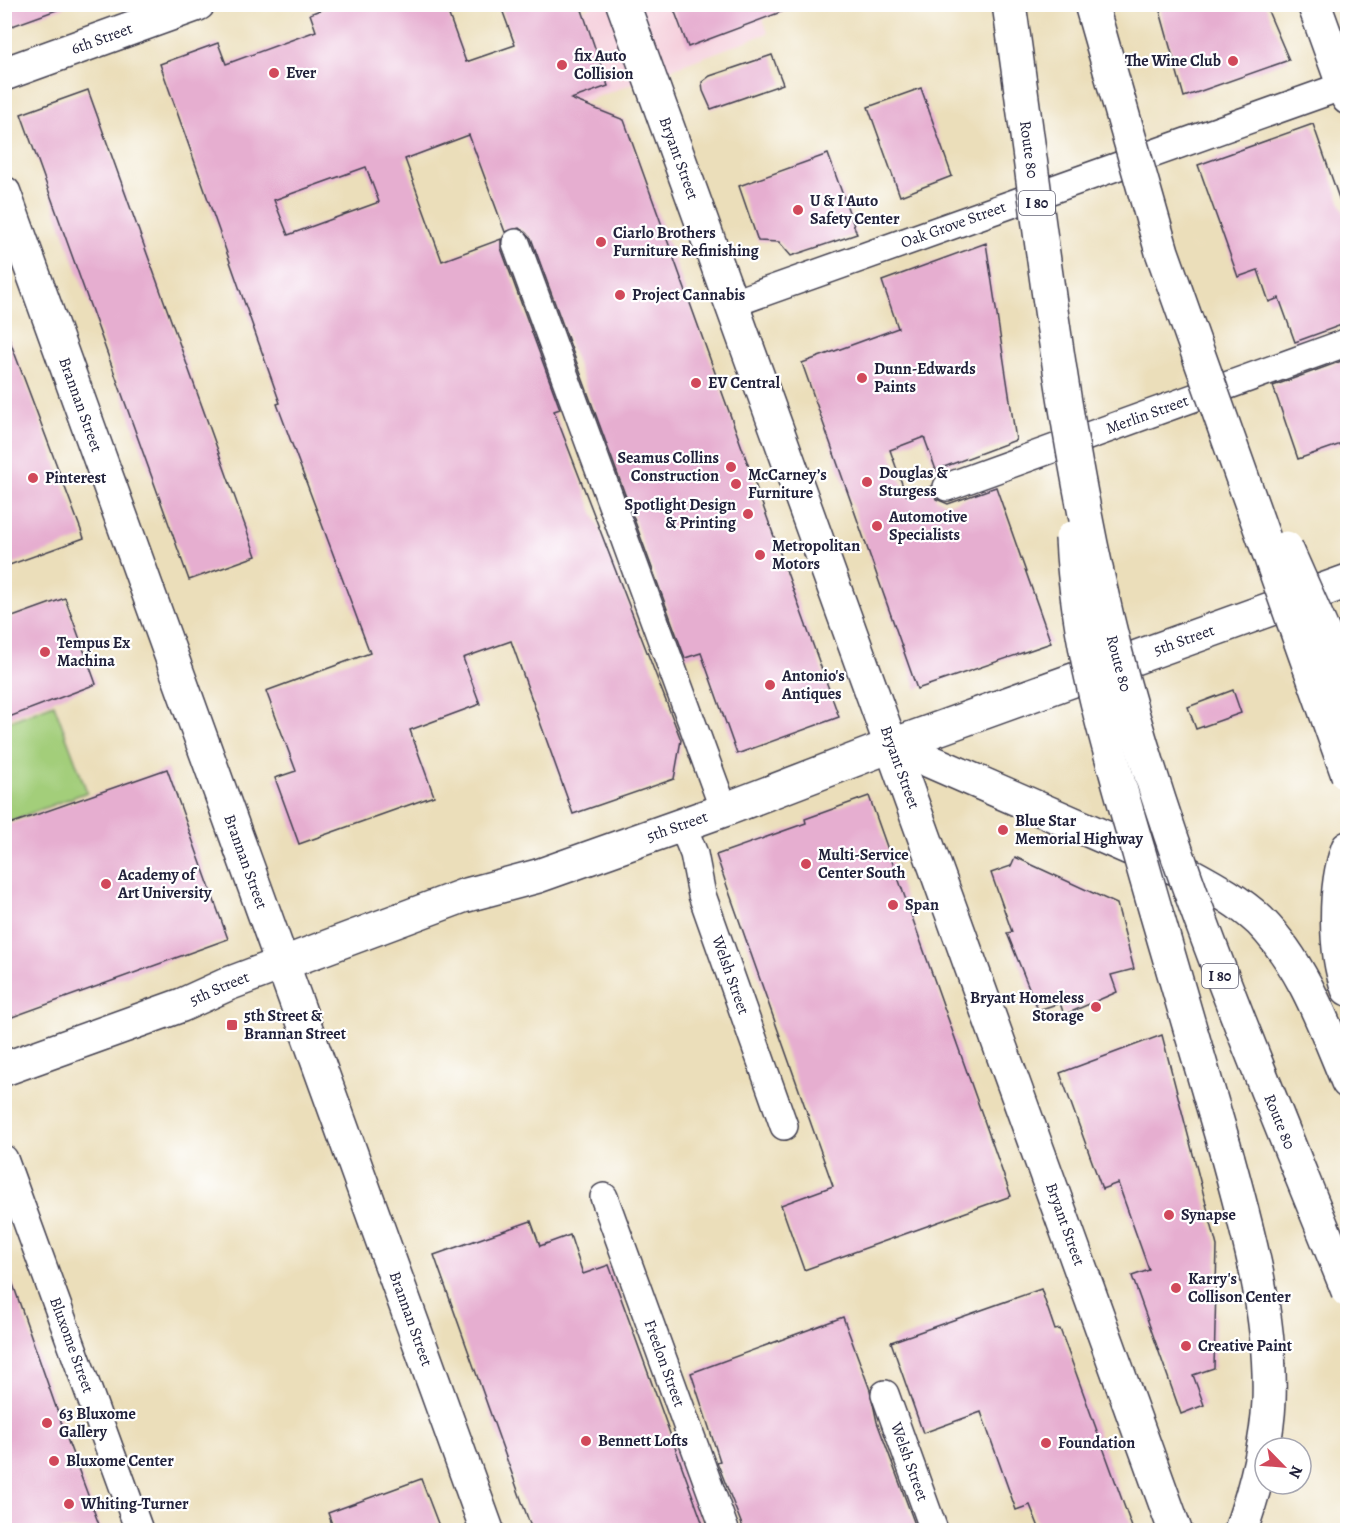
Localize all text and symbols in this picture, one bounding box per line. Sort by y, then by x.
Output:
street label: 6th Street [68,18,136,60]
place label: fix Auto Collision [574,45,633,85]
place label: The Wine Club [1125,50,1221,72]
marker: The Wine Club [1226,54,1240,68]
marker: fix Auto Collision [555,58,569,72]
place label: Ever [286,62,317,84]
marker: Ever [267,66,281,80]
street label: Bryant Street [654,114,704,203]
street label: Route 80 [1014,119,1044,180]
place label: U & I Auto Safety Center [810,190,900,230]
road number: I 80 [1019,191,1055,215]
street label: Oak Grove Street [898,196,1009,254]
marker: U & I Auto Safety Center [791,203,805,217]
place label: Ciarlo Brothers Furniture Refinishing [613,222,760,262]
marker: Ciarlo Brothers Furniture Refinishing [594,235,608,249]
place label: Project Cannabis [632,284,745,306]
marker: Project Cannabis [613,288,627,302]
street label: Brannan Street [53,354,108,455]
place label: Dunn-Edwards Paints [874,358,976,398]
marker: Dunn-Edwards Paints [855,371,869,385]
place label: EV Central [708,372,781,394]
marker: EV Central [689,376,703,390]
street label: Merlin Street [1103,390,1192,440]
place label: Seamus Collins Construction [618,447,719,487]
marker: Seamus Collins Construction [724,460,738,474]
place label: Douglas & Sturgess [879,462,948,502]
place label: McCarney’s Furniture [748,464,827,504]
place label: Pinterest [45,467,107,489]
marker: Pinterest [26,471,40,485]
marker: Douglas & Sturgess [860,475,874,489]
marker: McCarney’s Furniture [729,477,743,491]
place label: Spotlight Design & Printing [625,494,737,534]
place label: Automotive Specialists [888,506,967,546]
marker: Spotlight Design & Printing [741,507,755,521]
marker: Automotive Specialists [870,519,884,533]
place label: Metropolitan Motors [772,535,860,575]
marker: Metropolitan Motors [753,548,767,562]
street label: 5th Street [1150,619,1217,661]
place label: Tempus Ex Machina [57,632,130,672]
street label: Route 80 [1101,633,1137,694]
marker: Tempus Ex Machina [38,645,52,659]
place label: Antonio's Antiques [781,665,845,705]
marker: Antonio's Antiques [763,678,777,692]
street label: Bryant Street [875,723,925,812]
street label: 5th Street [644,806,711,848]
place label: Blue Star Memorial Highway [1015,810,1143,850]
street label: Brannan Street [218,811,273,912]
marker: Blue Star Memorial Highway [996,823,1010,837]
place label: Multi-Service Center South [818,844,909,884]
marker: Multi-Service Center South [799,857,813,871]
place label: Academy of Art University [117,864,212,904]
marker: Academy of Art University [99,877,113,891]
place label: Span [905,894,939,916]
marker: Span [886,898,900,912]
street label: Welsh Street [706,932,755,1017]
road number: I 80 [1202,964,1238,988]
street label: 5th Street [186,966,252,1011]
place label: Bryant Homeless Storage [970,987,1084,1027]
marker: Bryant Homeless Storage [1089,1000,1103,1014]
place label: 5th Street & Brannan Street [244,1005,347,1045]
marker: 5th Street & Brannan Street [225,1018,239,1032]
street label: Route 80 [1258,1091,1301,1153]
street label: Bryant Street [1040,1180,1090,1269]
place label: Synapse [1181,1204,1236,1226]
marker: Synapse [1162,1208,1176,1222]
street label: Brannan Street [384,1268,438,1369]
place label: Karry's Collison Center [1188,1268,1291,1308]
marker: Karry's Collison Center [1169,1281,1183,1295]
street label: Bluxome Street [44,1294,99,1396]
street label: Freelon Street [639,1317,690,1410]
place label: Creative Paint [1198,1335,1293,1357]
marker: Creative Paint [1179,1339,1193,1353]
place label: 63 Bluxome Gallery [59,1403,136,1443]
marker: 63 Bluxome Gallery [40,1416,54,1430]
street label: Welsh Street [885,1418,934,1504]
place label: Bennett Lofts [598,1430,688,1452]
place label: Foundation [1058,1432,1135,1454]
marker: Bennett Lofts [579,1434,593,1448]
marker: Foundation [1039,1436,1053,1450]
north arrow [1253,1436,1313,1496]
place label: Bluxome Center [66,1450,174,1472]
marker: Bluxome Center [47,1454,61,1468]
text: N [1283,1462,1308,1482]
place label: Whiting-Turner [80,1493,189,1515]
marker: Whiting-Turner [62,1497,76,1511]

